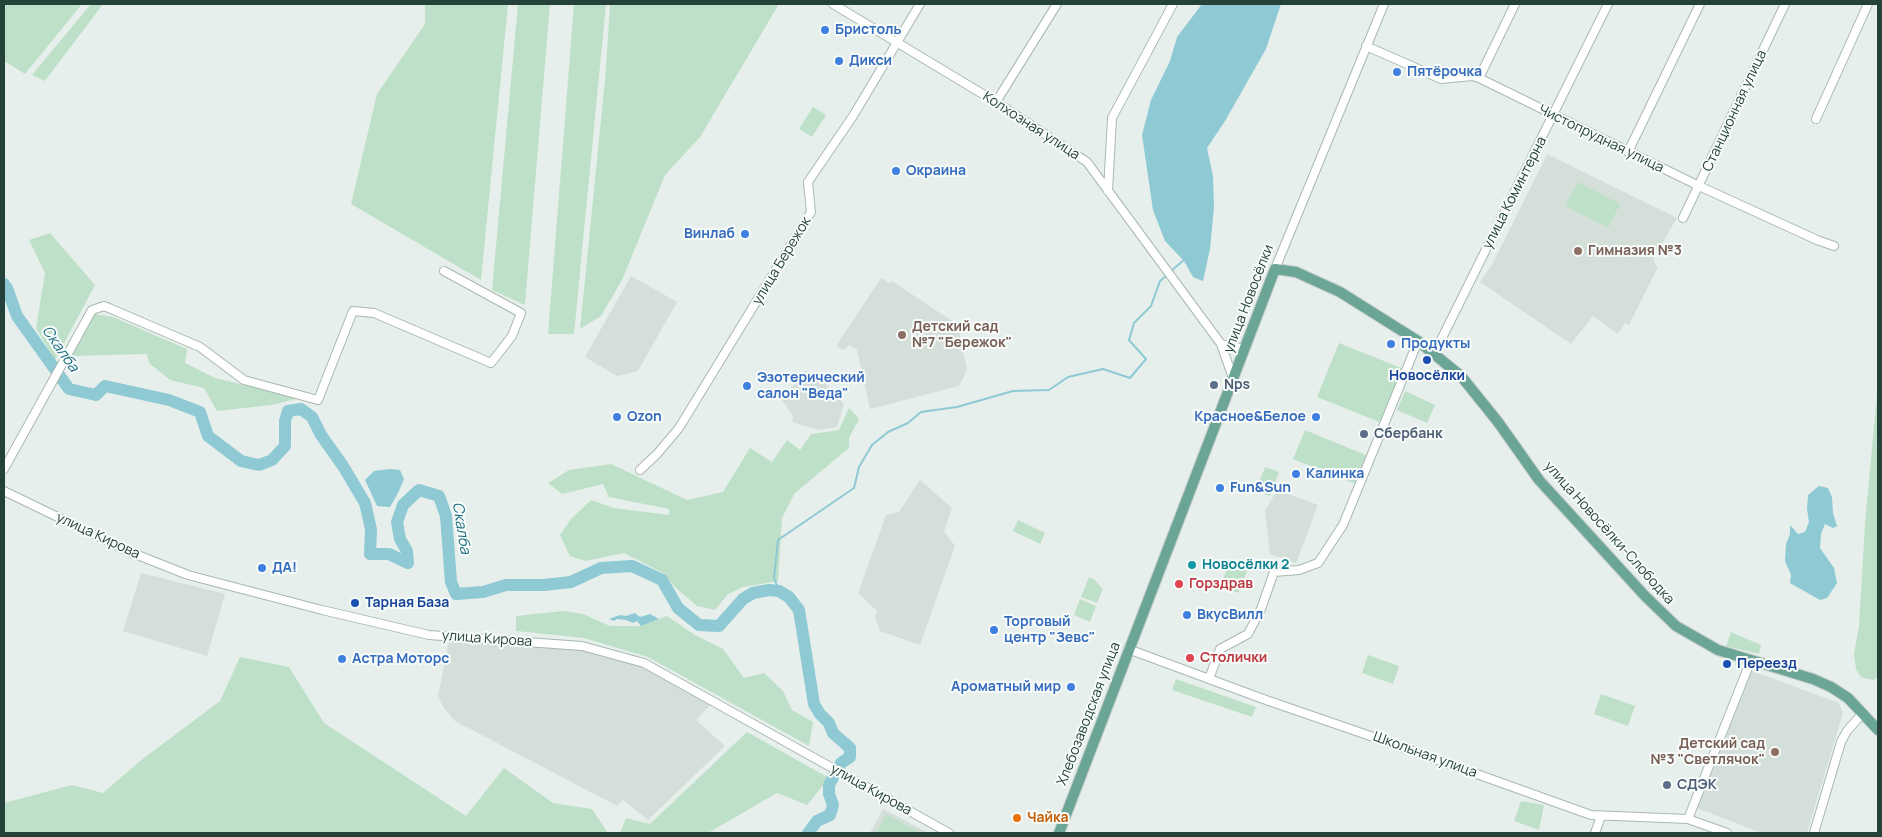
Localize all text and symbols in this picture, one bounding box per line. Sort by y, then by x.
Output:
place label: Бристоль [835,22,901,38]
marker: Бристоль [819,24,831,36]
street label: Станционная улица [1699,48,1771,174]
place label: Дикси [849,53,892,69]
marker: Дикси [833,55,845,67]
place label: Пятёрочка [1407,64,1482,80]
marker: Пятёрочка [1391,66,1403,78]
street label: Колхозная улица [979,88,1083,164]
street label: Чистопрудная улица [1536,101,1666,177]
street label: улица Коминтерна [1479,134,1551,252]
place label: Окраина [906,163,966,179]
marker: Окраина [890,165,902,177]
street label: улица Бережок [749,214,815,308]
place label: Винлаб [684,226,735,242]
marker: Винлаб [739,228,751,240]
street label: улица Новосёлки [1221,242,1277,356]
place label: Гимназия №3 [1588,243,1682,259]
marker: Гимназия №3 [1572,245,1584,257]
place label: Детский сад №7 "Бережок" [912,319,1012,352]
water label: Скалба [38,322,82,376]
marker: Детский сад №7 "Бережок" [896,329,908,341]
place label: Продукты [1401,336,1470,352]
marker: Продукты [1385,338,1397,350]
marker: Новосёлки [1421,354,1433,366]
place label: Новосёлки [1389,368,1465,384]
place label: Эзотерический салон "Веда" [757,370,865,402]
place label: Nps [1224,377,1250,393]
marker: Nps [1208,379,1220,391]
marker: Эзотерический салон "Веда" [741,380,753,392]
place label: Ozon [627,409,662,425]
place label: Красное&Белое [1194,409,1306,425]
marker: Ozon [611,411,623,423]
marker: Красное&Белое [1310,411,1322,423]
place label: Сбербанк [1374,426,1442,442]
marker: Сбербанк [1358,428,1370,440]
street label: улица Новосёлки-Слободка [1540,458,1678,608]
place label: Калинка [1306,466,1364,482]
marker: Калинка [1290,468,1302,480]
place label: Fun&Sun [1230,480,1291,496]
marker: Fun&Sun [1214,482,1226,494]
water label: Скалба [448,501,474,555]
street label: улица Кирова [53,509,143,563]
place label: Новосёлки 2 [1202,557,1289,573]
marker: Новосёлки 2 [1186,559,1198,571]
place label: ДА! [272,560,297,576]
marker: ДА! [256,562,268,574]
place label: Горздрав [1189,576,1253,592]
marker: Горздрав [1173,578,1185,590]
place label: Тарная База [365,595,449,611]
marker: Тарная База [349,597,361,609]
place label: ВкусВилл [1197,607,1263,623]
marker: ВкусВилл [1181,609,1193,621]
place label: Торговый центр "Зевс" [1004,614,1095,646]
marker: Торговый центр "Зевс" [988,624,1000,636]
street label: улица Кирова [441,627,533,651]
street label: Хлебозаводская улица [1054,640,1124,788]
place label: Столички [1200,650,1267,666]
place label: Астра Моторс [352,651,449,667]
marker: Столички [1184,652,1196,664]
marker: Астра Моторс [336,653,348,665]
place label: Переезд [1737,656,1797,672]
marker: Переезд [1721,658,1733,670]
place label: Ароматный мир [951,679,1061,695]
marker: Ароматный мир [1065,681,1077,693]
street label: Школьная улица [1371,728,1479,782]
place label: Детский сад №3 "Светлячок" [1651,736,1765,769]
marker: Детский сад №3 "Светлячок" [1769,746,1781,758]
street label: улица Кирова [827,761,915,819]
place label: СДЭК [1677,777,1717,793]
marker: СДЭК [1661,779,1673,791]
place label: Чайка [1027,810,1069,826]
marker: Чайка [1011,812,1023,824]

